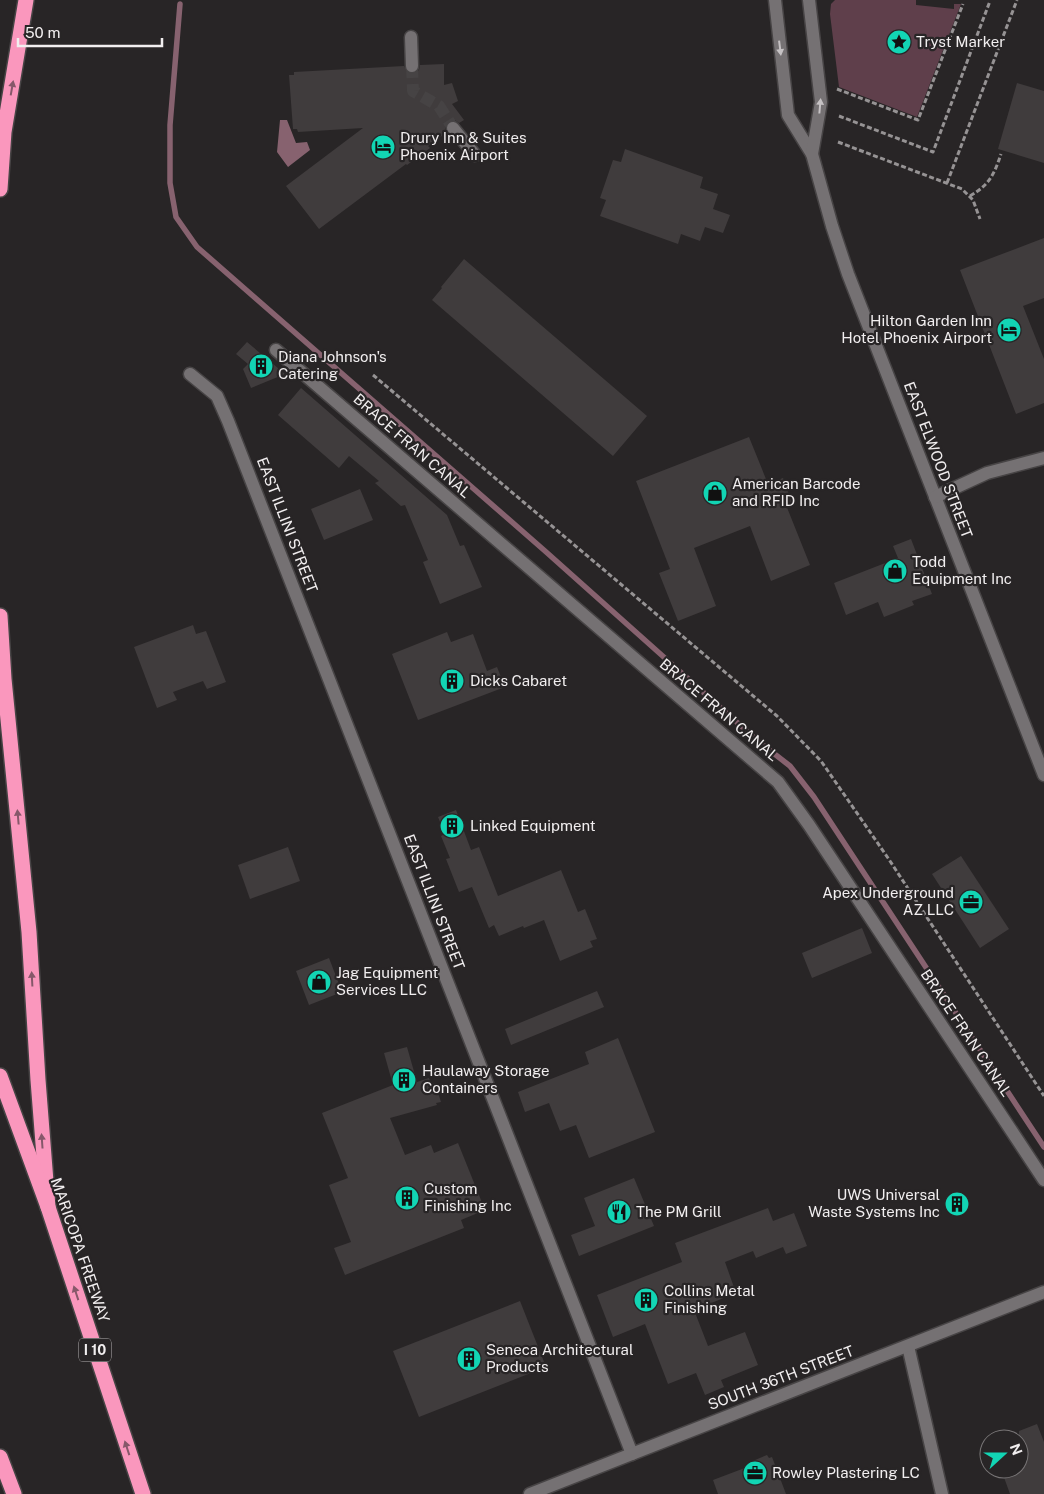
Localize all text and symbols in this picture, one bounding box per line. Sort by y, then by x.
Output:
scale bar [18,15,161,47]
text: 50 m [25,24,60,41]
place icon: Tryst Marker [886,29,912,55]
place label: Tryst Marker [916,33,1005,50]
one-way arrow [776,41,784,57]
one-way arrow [8,80,16,96]
one-way arrow [816,97,824,113]
place label: Drury Inn & Suites Phoenix Airport [400,129,526,163]
hotel icon: Drury Inn & Suites Phoenix Airport [370,134,396,160]
place label: Hilton Garden Inn Hotel Phoenix Airport [841,312,992,346]
hotel icon: Hilton Garden Inn Hotel Phoenix Airport [996,317,1022,343]
place label: Diana Johnson's Catering [278,348,387,382]
building icon: Diana Johnson's Catering [248,353,274,379]
street label: EAST ELWOOD STREET [901,379,976,540]
street label: BRACE FRAN CANAL [350,390,474,501]
street label: EAST ILLINI STREET [254,455,321,595]
place label: American Barcode and RFID Inc [732,475,860,509]
shop icon: American Barcode and RFID Inc [702,480,728,506]
place label: Todd Equipment Inc [912,553,1012,587]
shop icon: Todd Equipment Inc [882,558,908,584]
street label: BRACE FRAN CANAL [656,655,782,764]
building icon: Dicks Cabaret [439,668,465,694]
place label: Dicks Cabaret [470,672,567,689]
one-way arrow [14,809,22,825]
building icon: Linked Equipment [439,813,465,839]
place label: Linked Equipment [470,817,596,834]
street label: EAST ILLINI STREET [401,832,468,972]
place label: Apex Underground AZ LLC [822,884,954,918]
office icon: Apex Underground AZ LLC [958,889,984,915]
place label: Jag Equipment Services LLC [336,964,439,998]
street label: BRACE FRAN CANAL [917,966,1015,1100]
shop icon: Jag Equipment Services LLC [306,969,332,995]
one-way arrow [27,970,35,986]
place label: Haulaway Storage Containers [422,1062,550,1096]
building icon: Haulaway Storage Containers [391,1067,417,1093]
one-way arrow [38,1133,46,1149]
street label: MARICOPA FREEWAY [48,1175,113,1324]
place label: Custom Finishing Inc [424,1180,512,1214]
building icon: Custom Finishing Inc [394,1185,420,1211]
place label: UWS Universal Waste Systems Inc [808,1186,940,1220]
building icon: UWS Universal Waste Systems Inc [944,1191,970,1217]
restaurant icon: The PM Grill [606,1199,632,1225]
place label: The PM Grill [636,1203,722,1220]
place label: Collins Metal Finishing [664,1282,755,1316]
one-way arrow [72,1286,79,1301]
building icon: Collins Metal Finishing [633,1287,659,1313]
road number: I 10 [79,1338,111,1362]
place label: Seneca Architectural Products [486,1341,633,1375]
street label: SOUTH 36TH STREET [706,1342,856,1413]
building icon: Seneca Architectural Products [456,1346,482,1372]
north arrow [979,1429,1029,1479]
one-way arrow [123,1440,131,1455]
text: N [1007,1441,1026,1457]
office icon: Rowley Plastering LC [742,1460,768,1486]
place label: Rowley Plastering LC [772,1464,920,1481]

